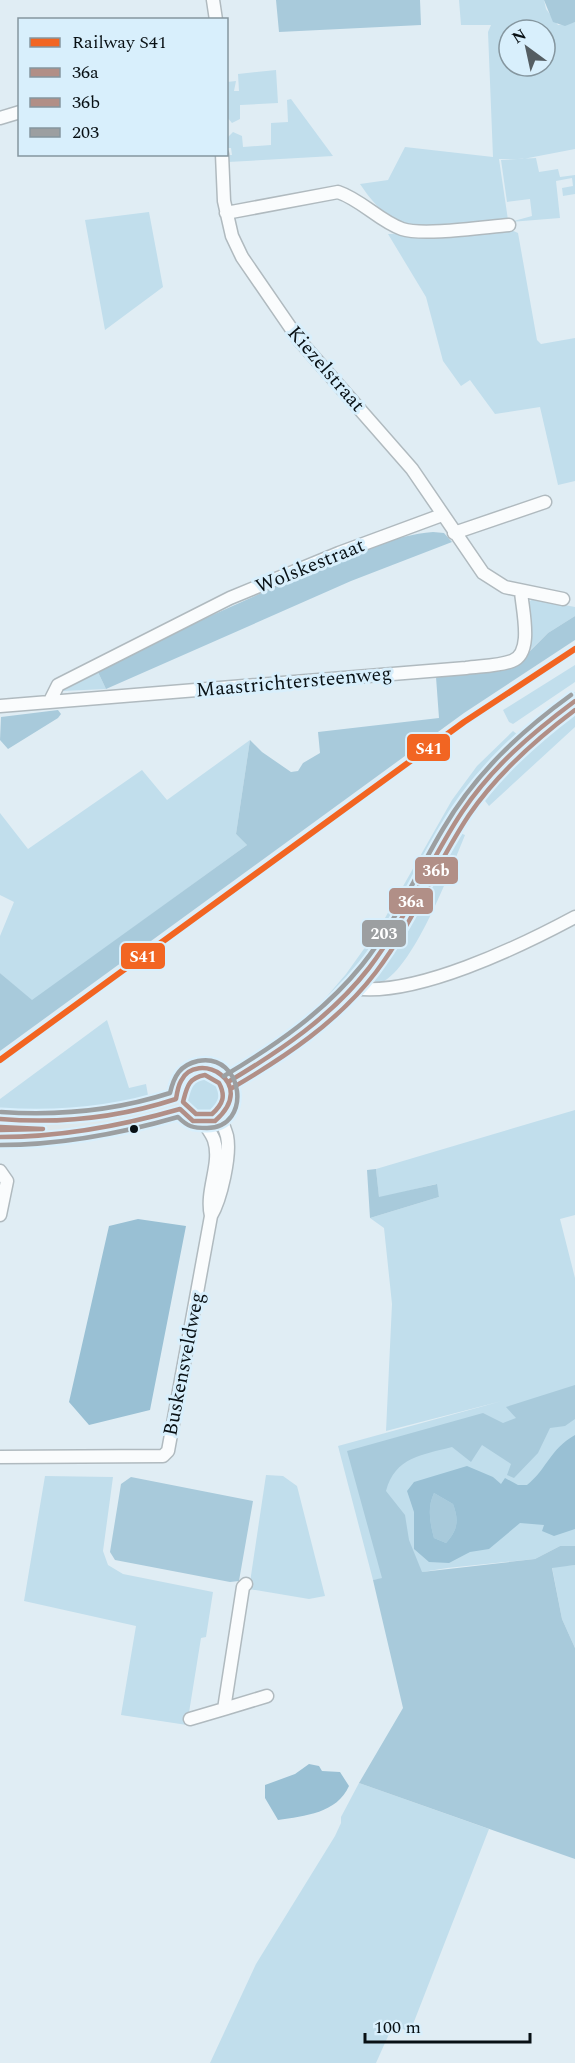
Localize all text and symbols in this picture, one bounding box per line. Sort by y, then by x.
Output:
legend [18,18,228,156]
north arrow [497,18,557,78]
text: N [507,23,531,50]
text: Railway S41 [72,29,167,56]
text: 36a [72,59,99,86]
text: 36b [72,89,100,116]
text: 203 [72,119,99,146]
street label: Kiezelstraat [280,319,372,419]
street label: Wolskestraat [251,530,369,602]
street label: Maastrichtersteenweg [195,658,393,706]
line badge: S41 [406,733,451,762]
text: S41 [415,737,443,761]
line badge: 36b [414,856,459,885]
text: 36b [422,859,450,883]
line badge: 36a [388,887,434,915]
text: 36a [398,890,425,914]
line badge: 203 [361,919,407,948]
text: 203 [371,922,397,946]
line badge: S41 [120,942,166,970]
text: S41 [129,945,157,969]
unlabelled marker [128,1123,140,1135]
street label: Buskensveldweg [155,1290,213,1438]
scale bar [365,2006,530,2044]
text: 100 m [374,2014,421,2041]

